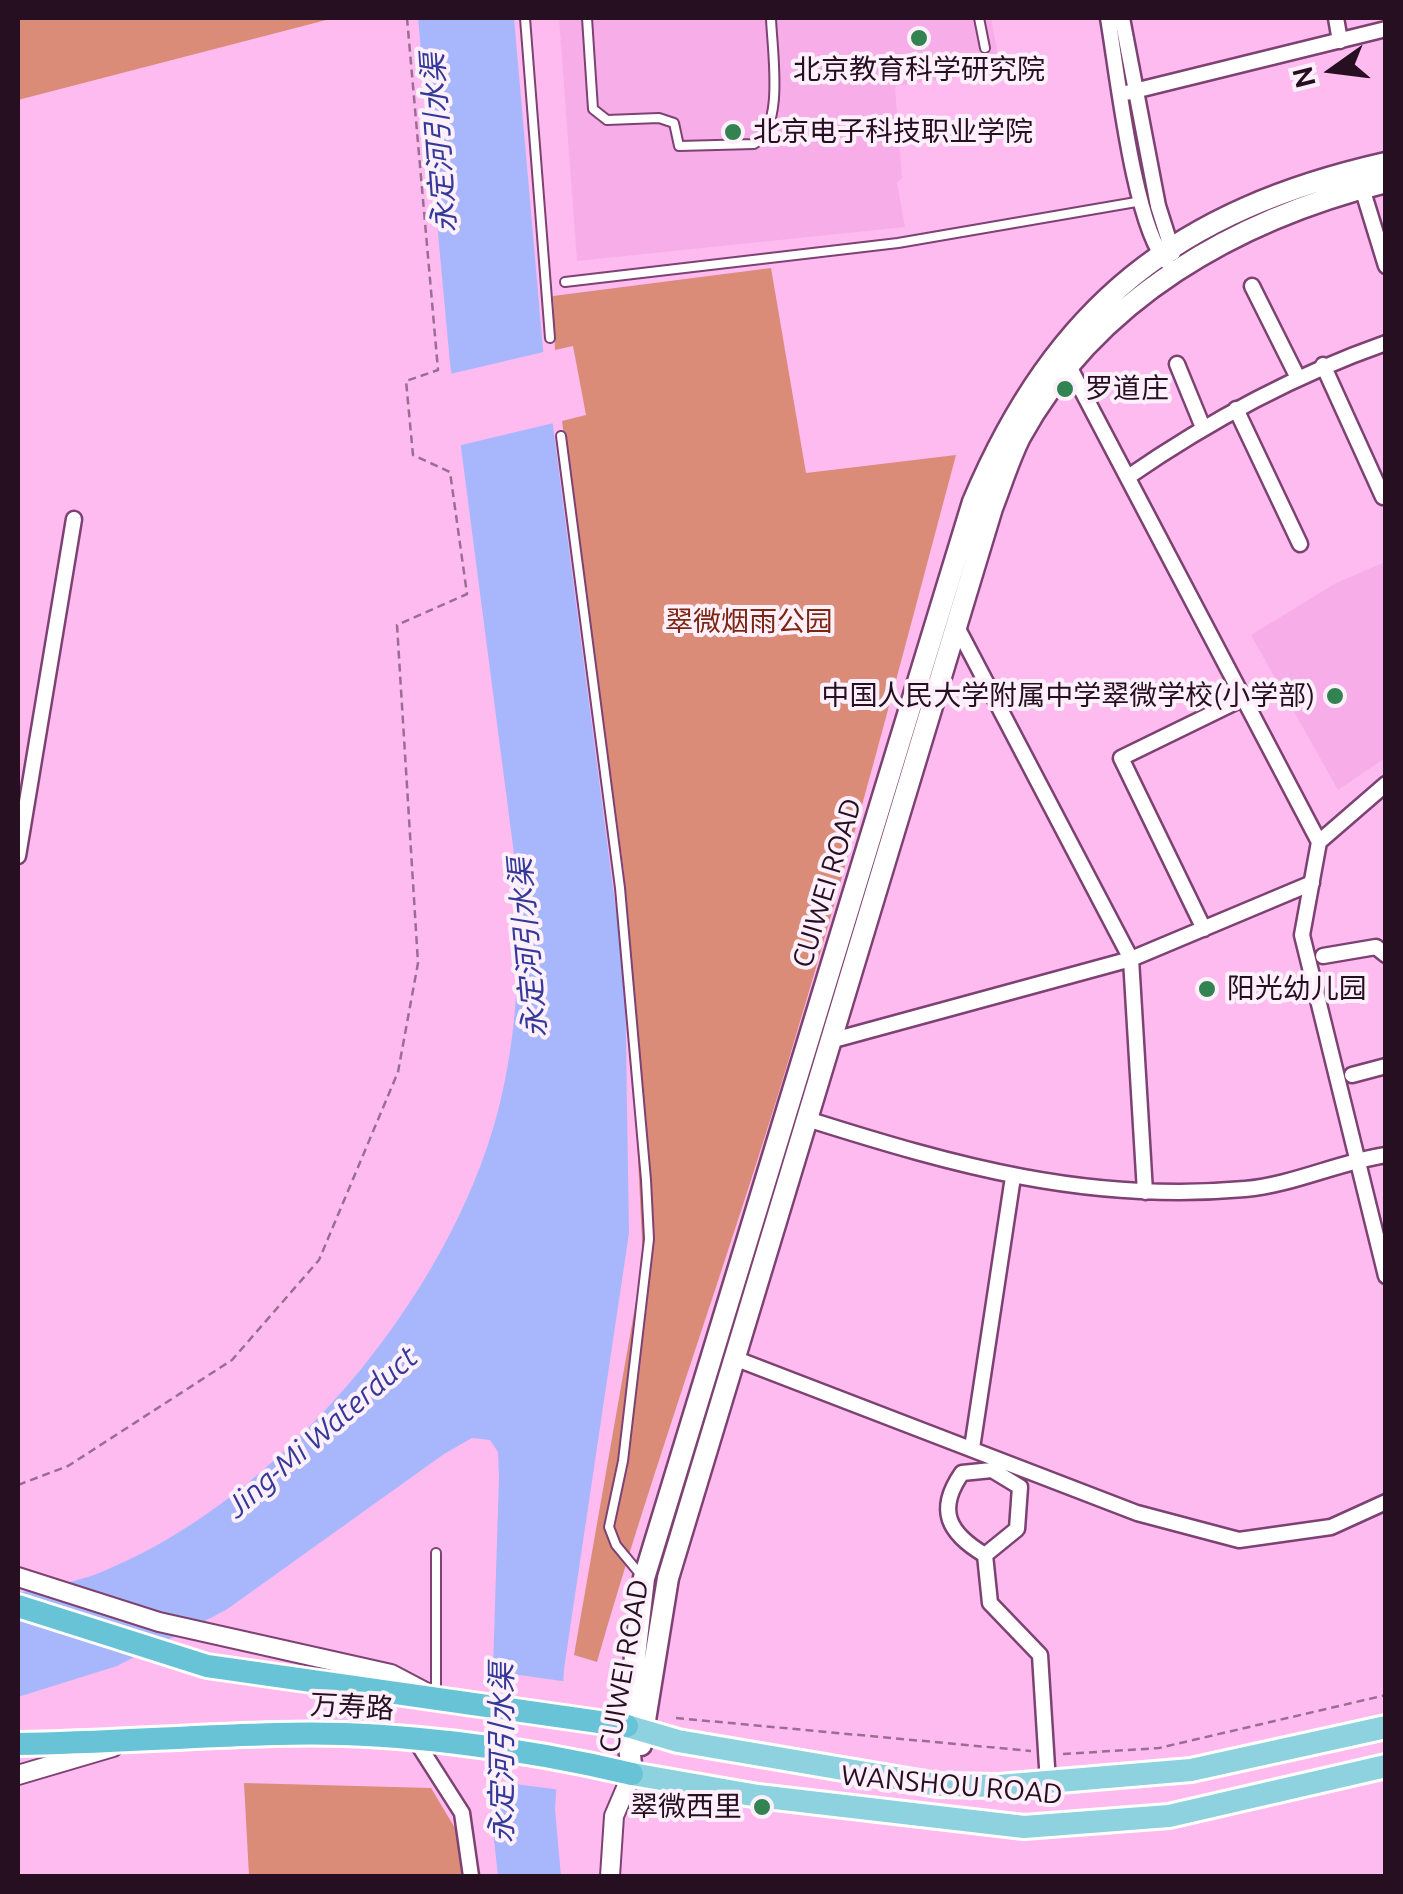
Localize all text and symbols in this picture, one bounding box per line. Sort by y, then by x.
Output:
north arrow [1283,20,1383,120]
marker: 北京教育科学研究院 [908,27,930,49]
water label: 永定河引水渠 [415,52,463,234]
place label: 北京教育科学研究院 [793,53,1045,87]
text: N [1286,64,1321,91]
place label: 北京电子科技职业学院 [753,115,1033,149]
marker: 北京电子科技职业学院 [722,121,744,143]
place label: 罗道庄 [1085,372,1169,406]
marker: 罗道庄 [1054,378,1076,400]
park label: 翠微烟雨公园 [665,605,833,639]
place label: 中国人民大学附属中学翠微学校(小学部) [821,679,1315,713]
marker: 中国人民大学附属中学翠微学校(小学部) [1324,685,1346,707]
street label: CUIWEI ROAD [785,794,869,972]
water label: 永定河引水渠 [502,857,554,1039]
place label: 阳光幼儿园 [1227,972,1367,1006]
marker: 阳光幼儿园 [1196,978,1218,1000]
water label: Jing-Mi Waterduct [219,1339,425,1525]
street label: CUIWEI ROAD [592,1577,656,1755]
water label: 永定河引水渠 [484,1663,520,1843]
street label: 万寿路 [309,1688,395,1726]
street label: WANSHOU ROAD [840,1759,1064,1811]
place label: 翠微西里 [630,1790,742,1824]
marker: 翠微西里 [751,1796,773,1818]

